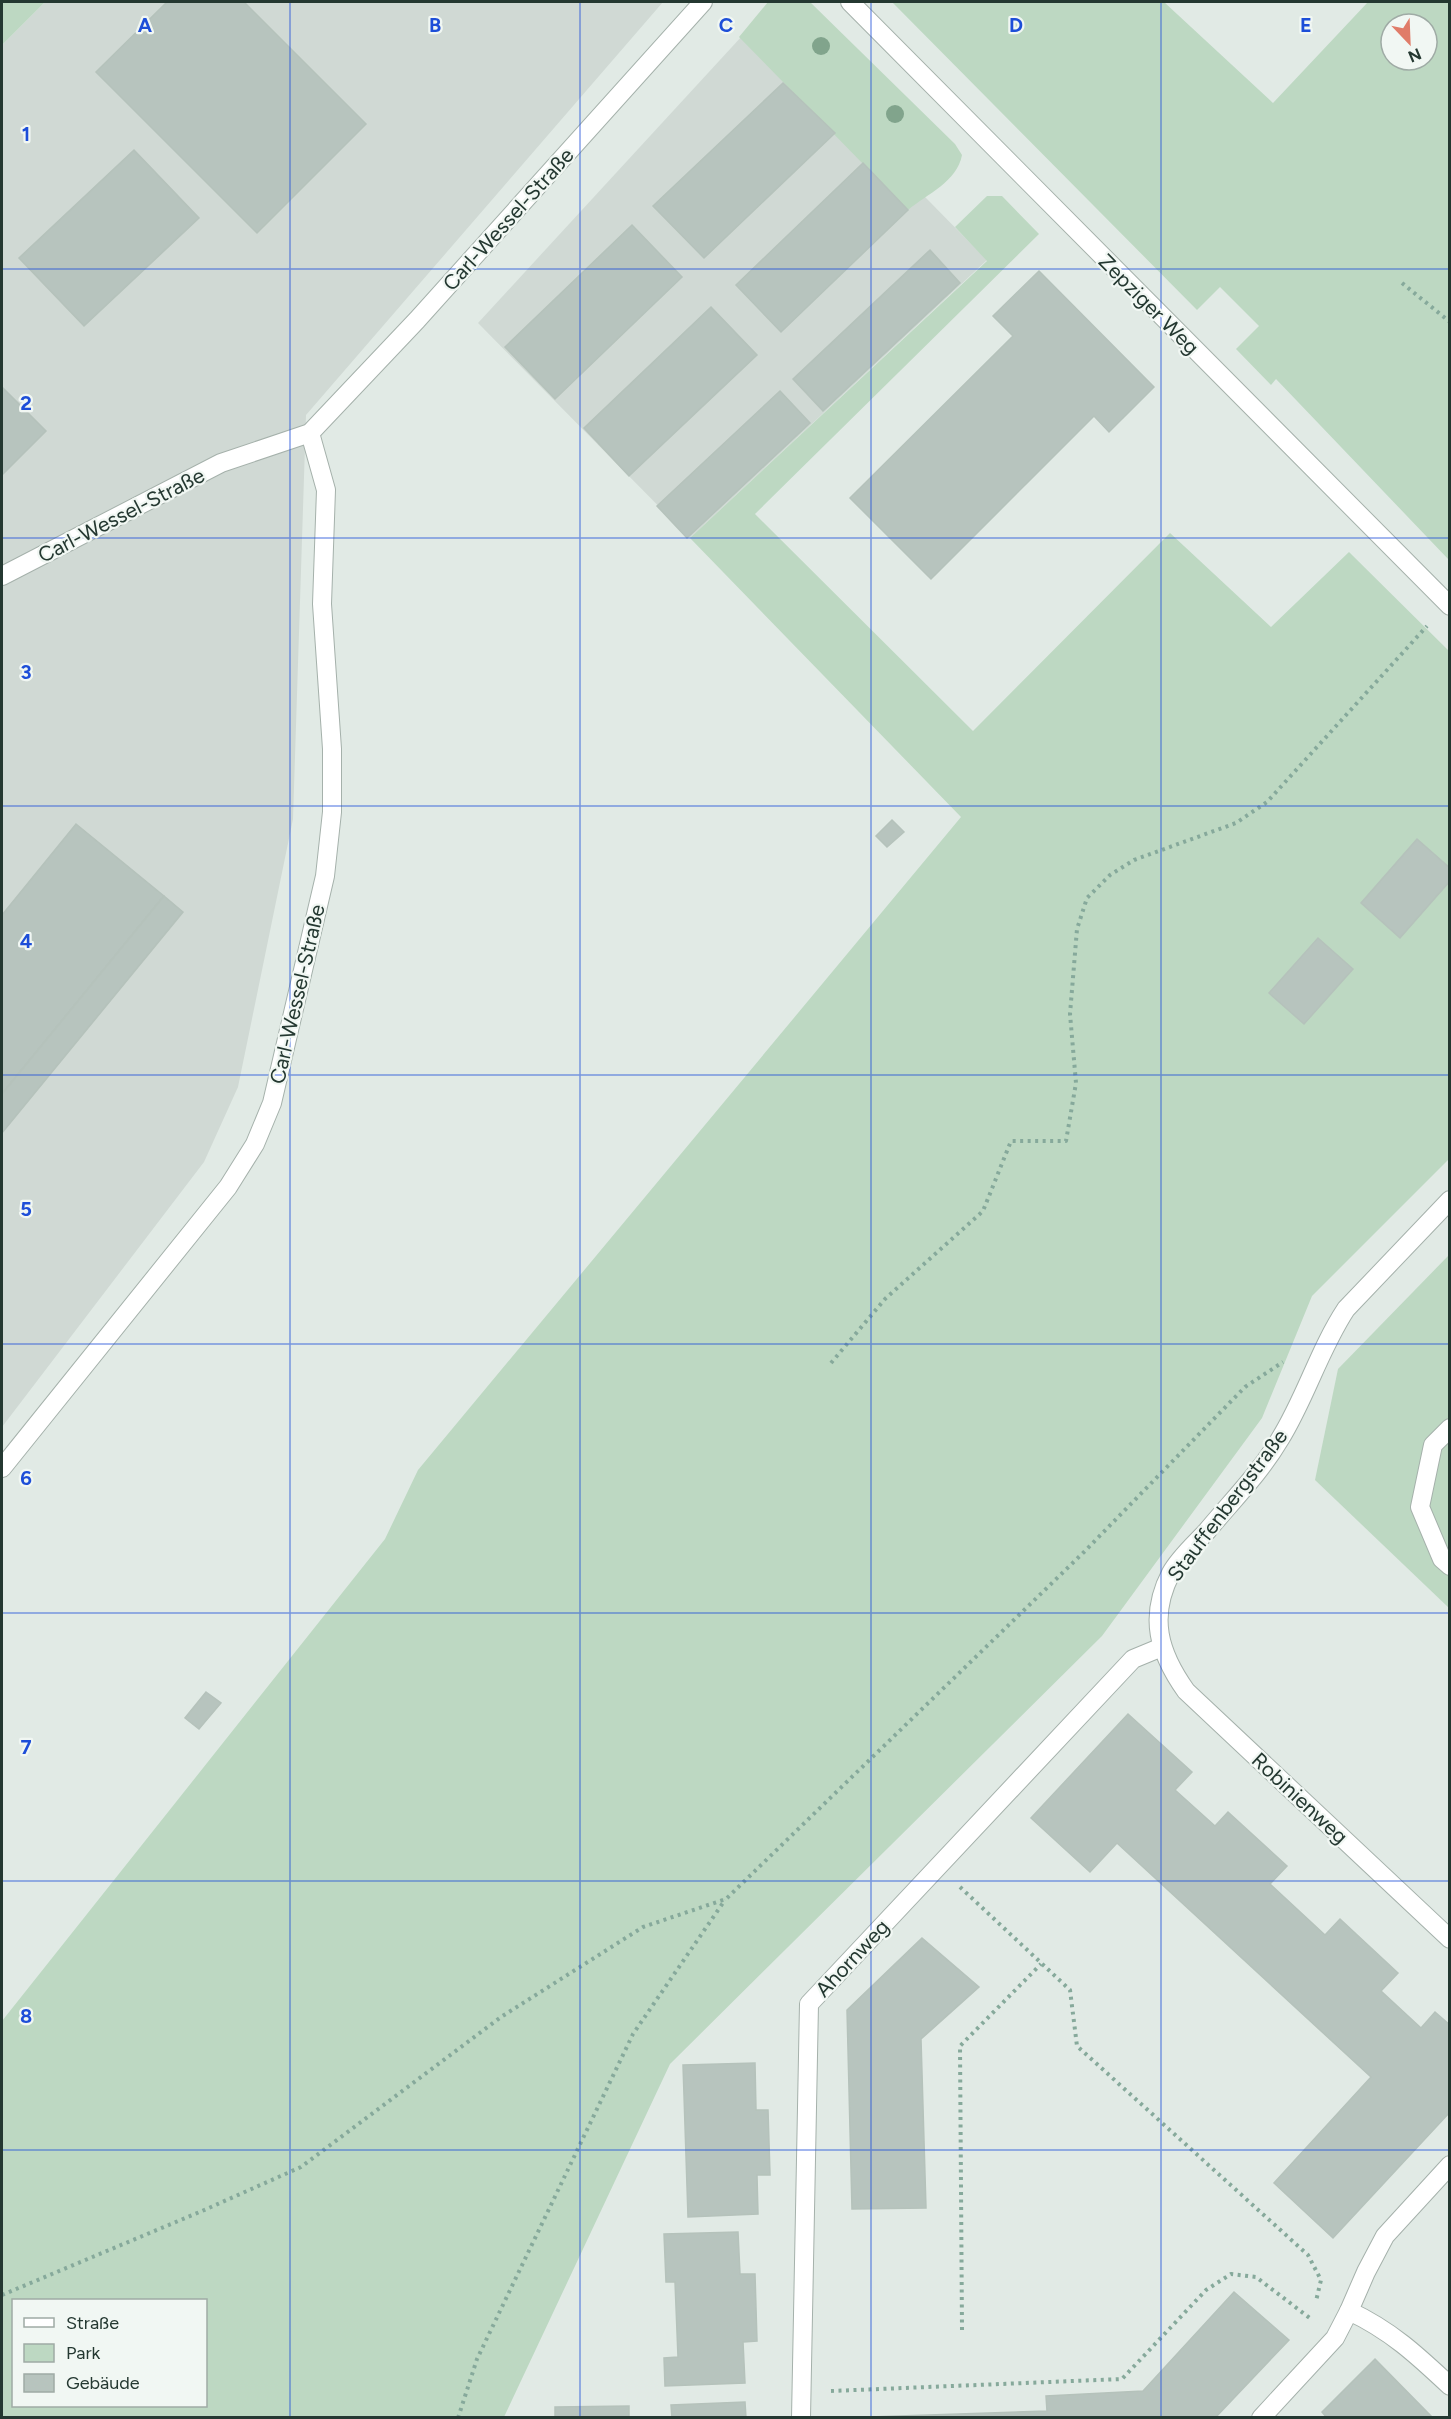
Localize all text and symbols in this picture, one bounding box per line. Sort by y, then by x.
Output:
north arrow [1379,12,1439,72]
text: A [138,13,153,37]
text: B [429,13,441,37]
text: C [719,13,733,37]
text: D [1009,13,1023,37]
text: E [1300,13,1312,37]
text: N [1405,44,1424,67]
text: 1 [22,122,30,146]
street label: Carl-Wessel-Straße [437,142,579,296]
street label: Zepziger Weg [1094,249,1204,359]
text: 2 [20,391,32,415]
street label: Carl-Wessel-Straße [34,462,208,568]
text: 3 [20,660,32,684]
street label: Carl-Wessel-Straße [264,902,330,1086]
text: 4 [20,929,33,953]
text: 5 [20,1197,32,1221]
street label: Stauffenbergstraße [1162,1424,1292,1586]
text: 6 [20,1466,32,1490]
text: 7 [20,1735,32,1759]
street label: Robinienweg [1247,1747,1353,1849]
street label: Ahornweg [810,1914,894,2002]
text: 8 [20,2004,32,2028]
legend [12,2299,207,2407]
text: Straße [66,2312,119,2334]
text: Park [66,2342,101,2364]
text: Gebäude [66,2372,140,2394]

